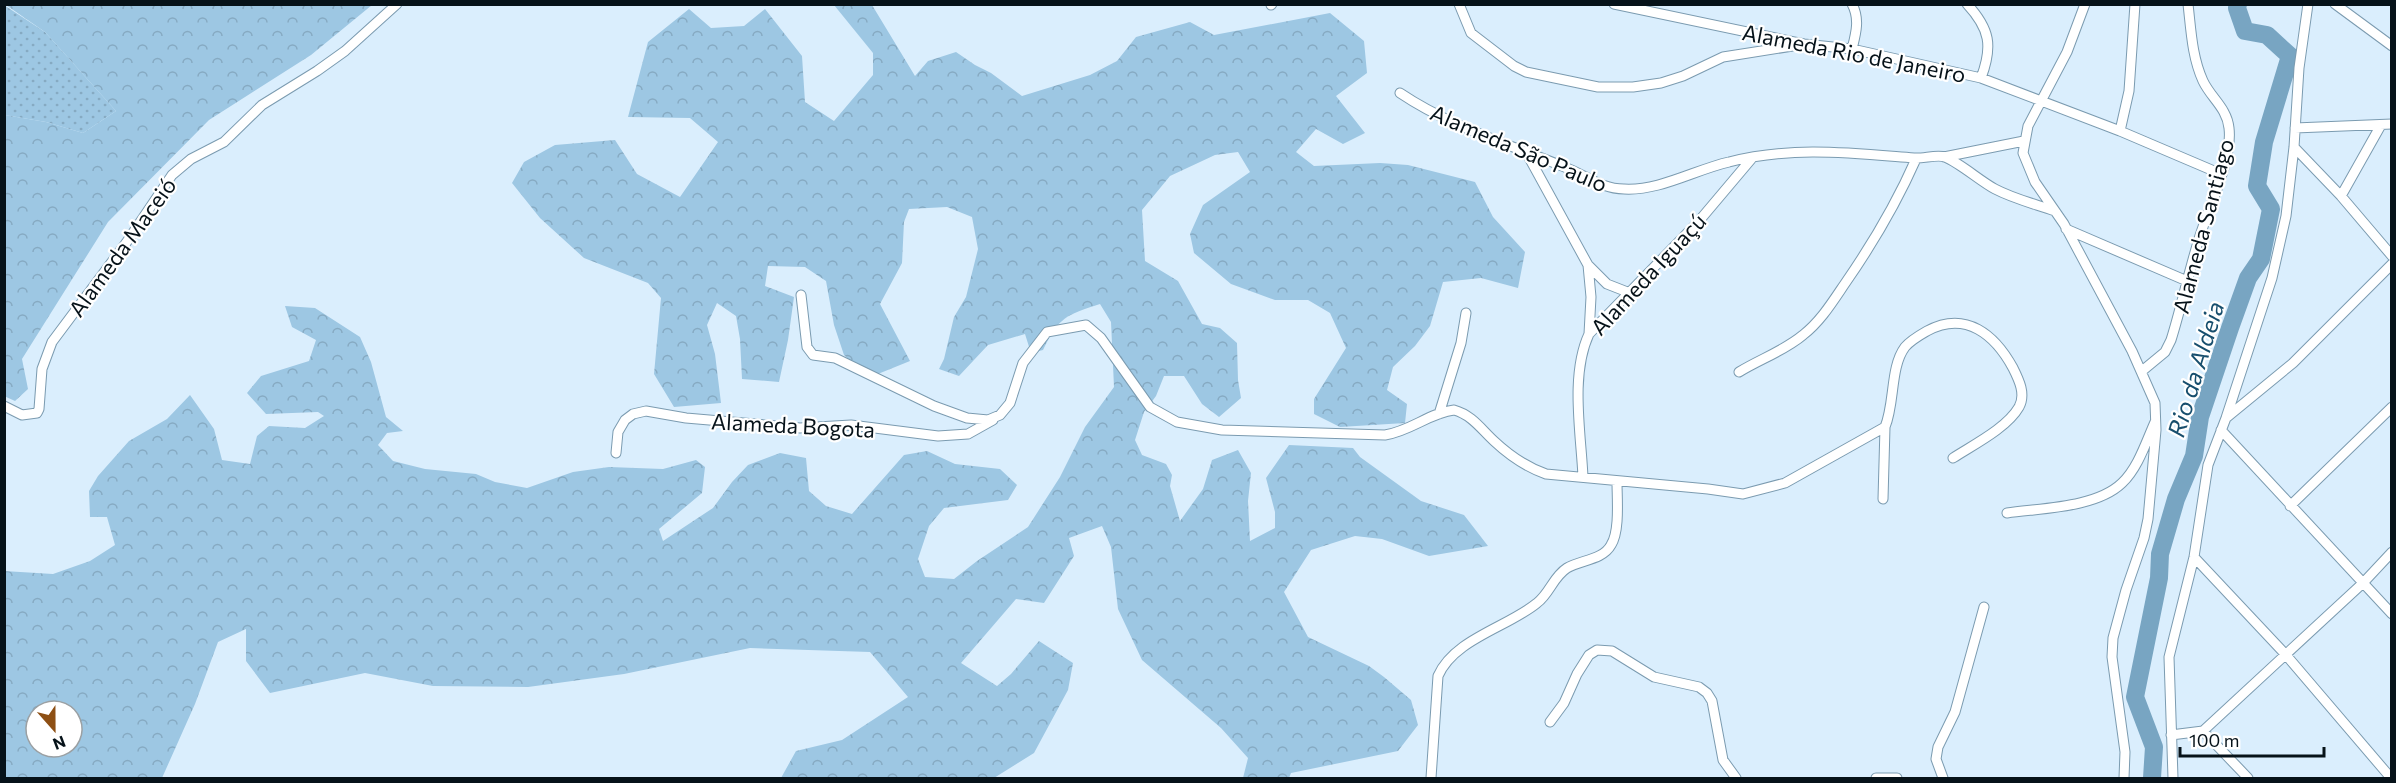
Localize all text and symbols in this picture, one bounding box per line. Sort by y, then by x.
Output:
street label: Alameda Rio de Janeiro [1740,18,1968,88]
street label: Alameda São Paulo [1427,99,1611,197]
street label: Alameda Santiago [2167,136,2239,316]
street label: Alameda Maceió [63,172,181,322]
street label: Alameda Iguaçú [1585,208,1711,340]
water label: Rio da Aldeia [2161,298,2229,440]
street label: Alameda Bogota [710,407,876,443]
north arrow [24,699,84,759]
scale bar [2180,720,2324,758]
text: 100 m [2189,729,2239,751]
text: N [51,732,69,754]

